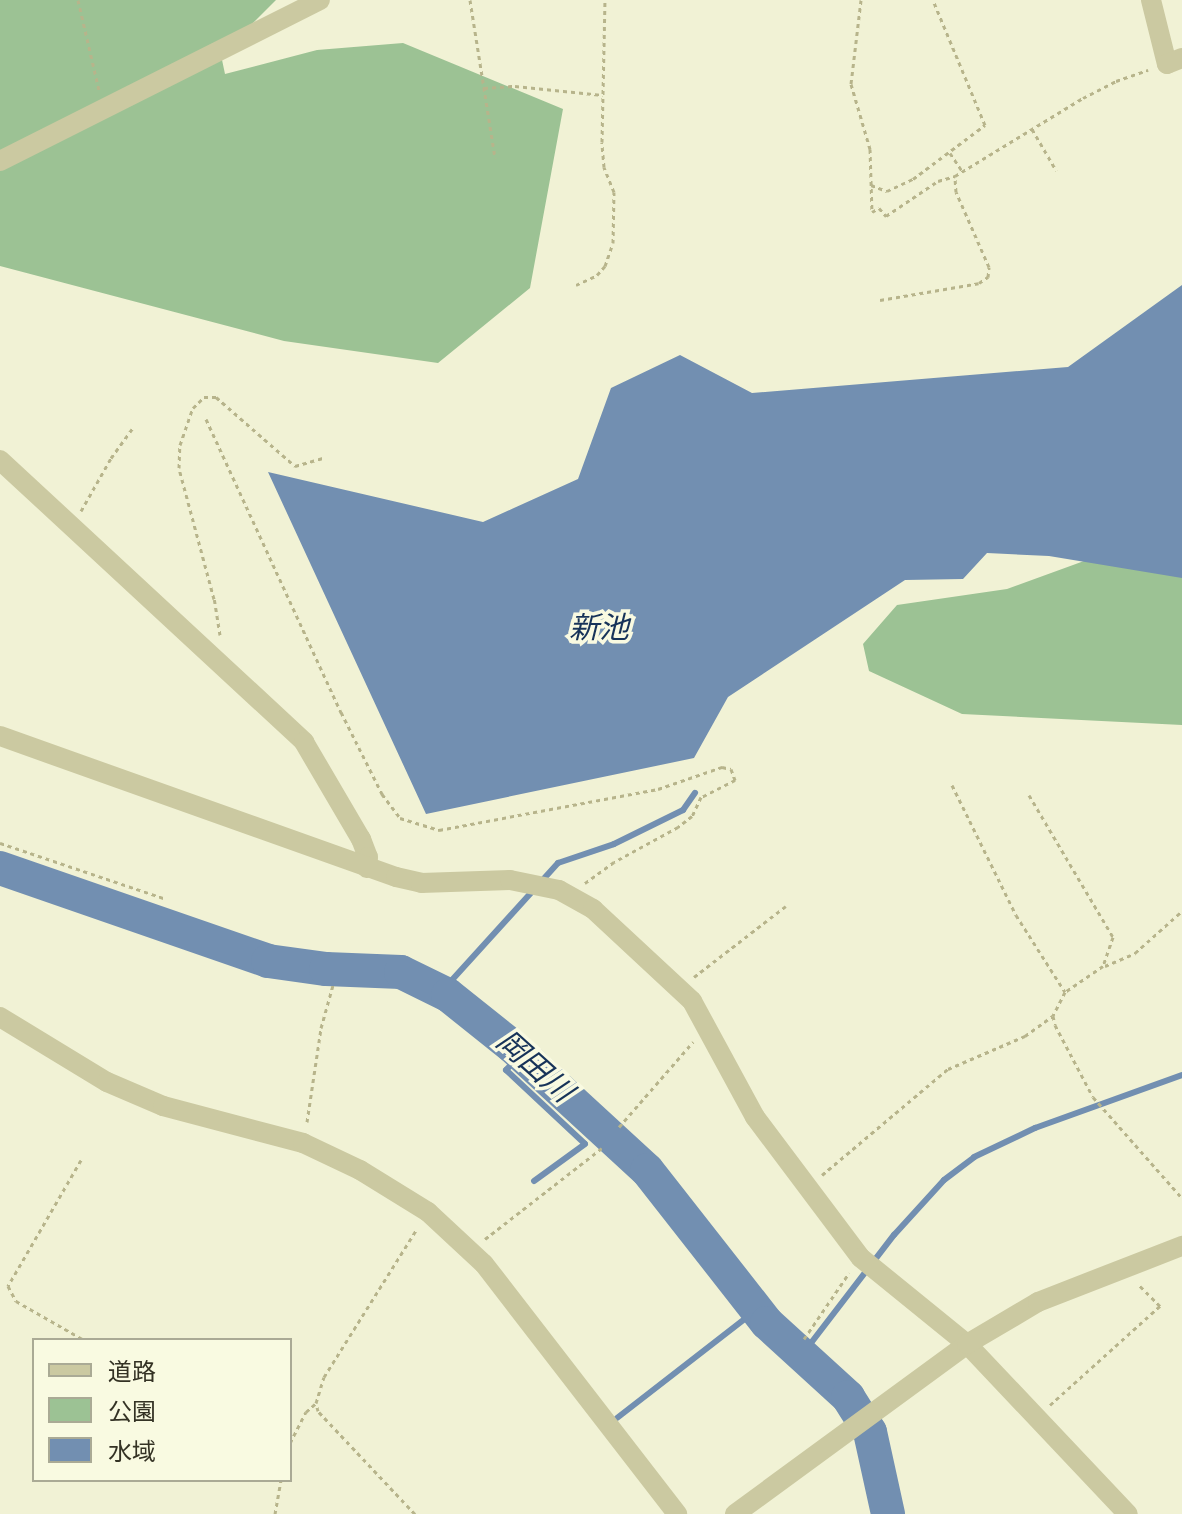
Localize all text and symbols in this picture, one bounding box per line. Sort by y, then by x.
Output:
water label: 新池 [569,611,629,647]
water label: 岡田川 [489,1024,579,1110]
legend [32,1338,292,1482]
text: 道路 [108,1356,156,1388]
text: 公園 [108,1396,156,1428]
text: 水域 [108,1436,156,1468]

